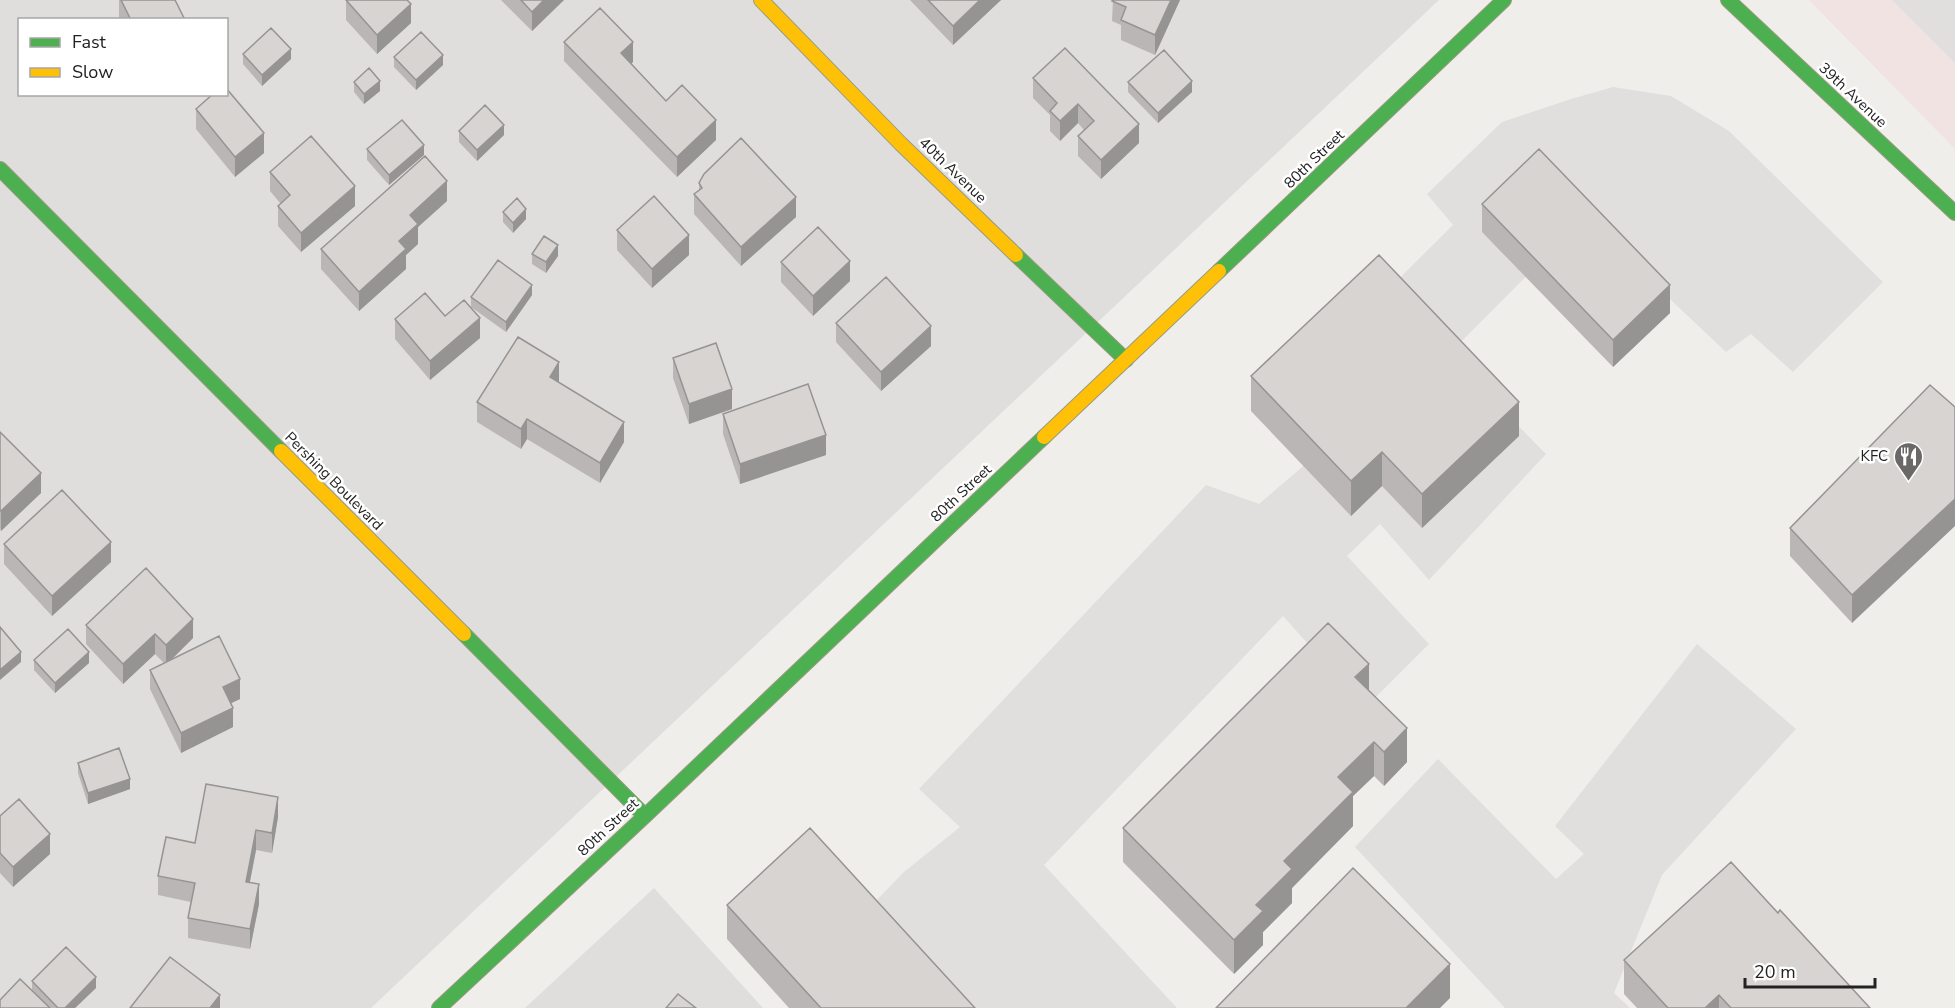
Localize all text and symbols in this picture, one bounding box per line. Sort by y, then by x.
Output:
legend [18,18,228,96]
text: Fast [72,30,107,54]
street label: 39th Avenue [1814,58,1892,132]
text: Slow [72,60,113,84]
street label: 80th Street [1280,125,1349,193]
street label: 40th Avenue [915,133,991,207]
street label: Pershing Boulevard [280,427,388,535]
restaurant icon: KFC [1893,440,1925,482]
place label: KFC [1861,446,1888,466]
street label: 80th Street [926,459,996,526]
street label: 80th Street [573,793,643,860]
scale bar [1745,951,1876,989]
text: 20 m [1754,960,1796,984]

